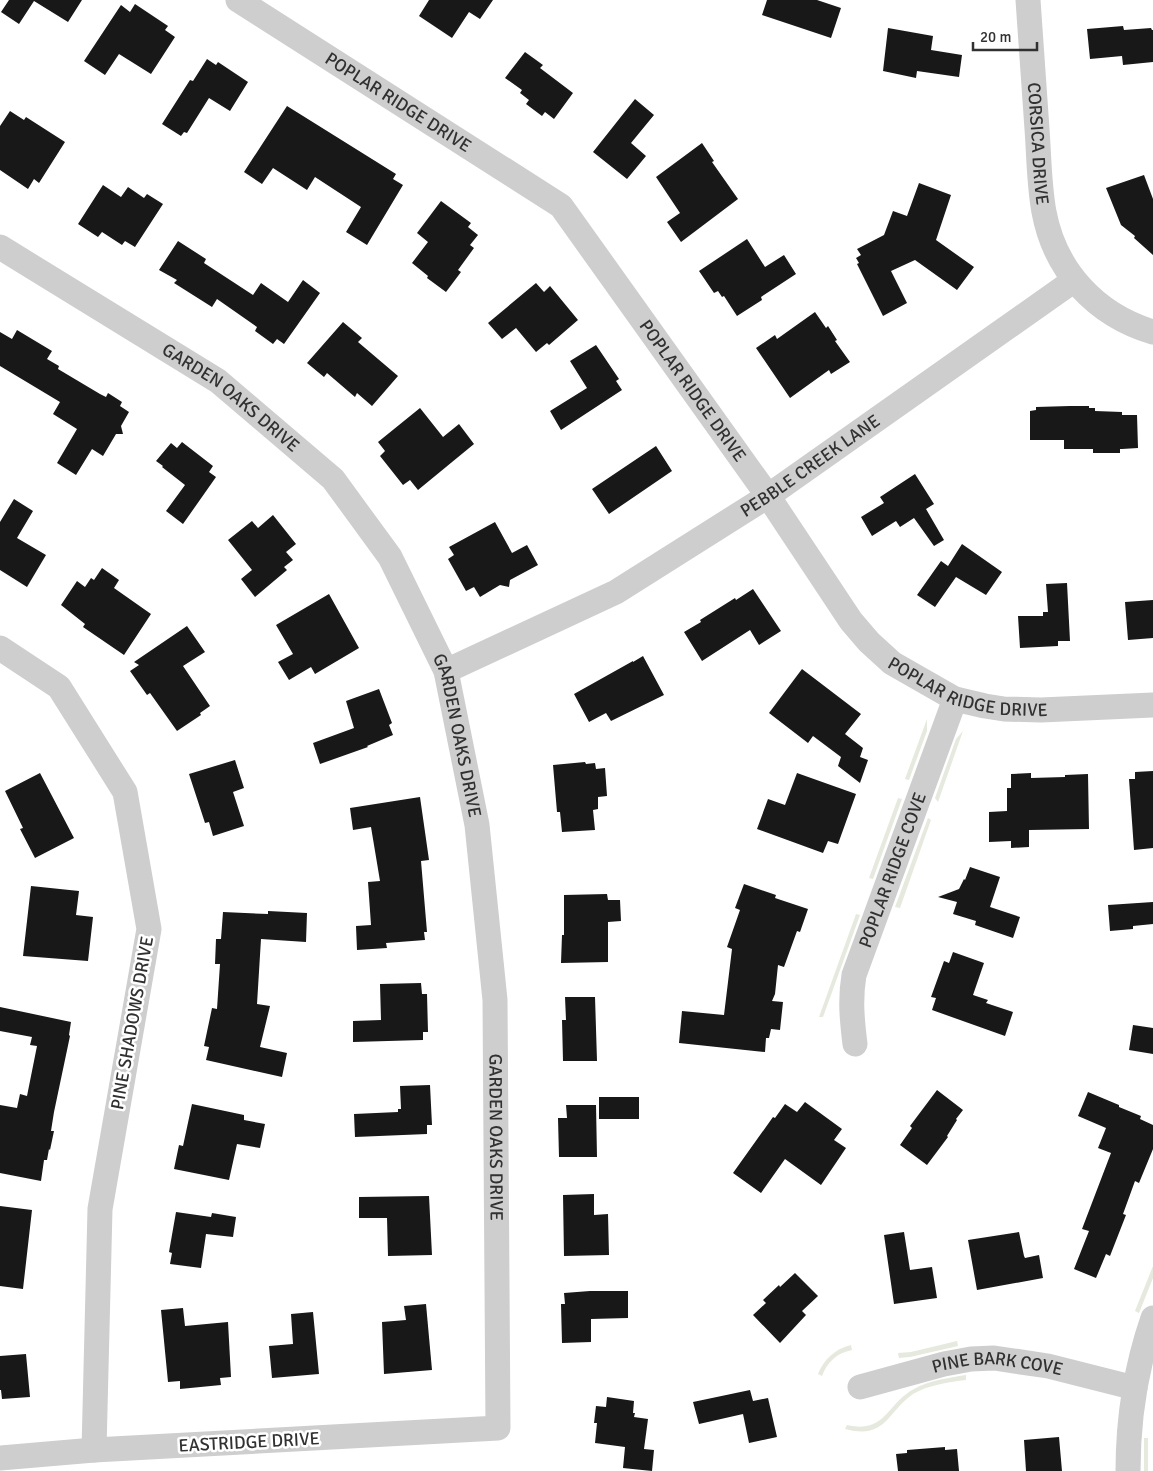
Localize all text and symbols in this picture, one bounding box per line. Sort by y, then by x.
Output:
scale bar [973,20,1037,52]
text: 20 m [980,28,1011,46]
street label: POPLAR RIDGE DRIVE [321,47,475,157]
street label: CORSICA DRIVE [1023,82,1054,206]
street label: POPLAR RIDGE DRIVE [635,315,751,466]
street label: GARDEN OAKS DRIVE [158,338,304,457]
street label: PEBBLE CREEK LANE [736,410,884,522]
street label: GARDEN OAKS DRIVE [428,650,486,819]
street label: POPLAR RIDGE DRIVE [884,652,1048,721]
street label: POPLAR RIDGE COVE [854,789,931,951]
street label: PINE SHADOWS DRIVE [106,935,158,1111]
street label: GARDEN OAKS DRIVE [484,1054,508,1221]
street label: PINE BARK COVE [929,1347,1065,1380]
street label: EASTRIDGE DRIVE [178,1427,320,1457]

